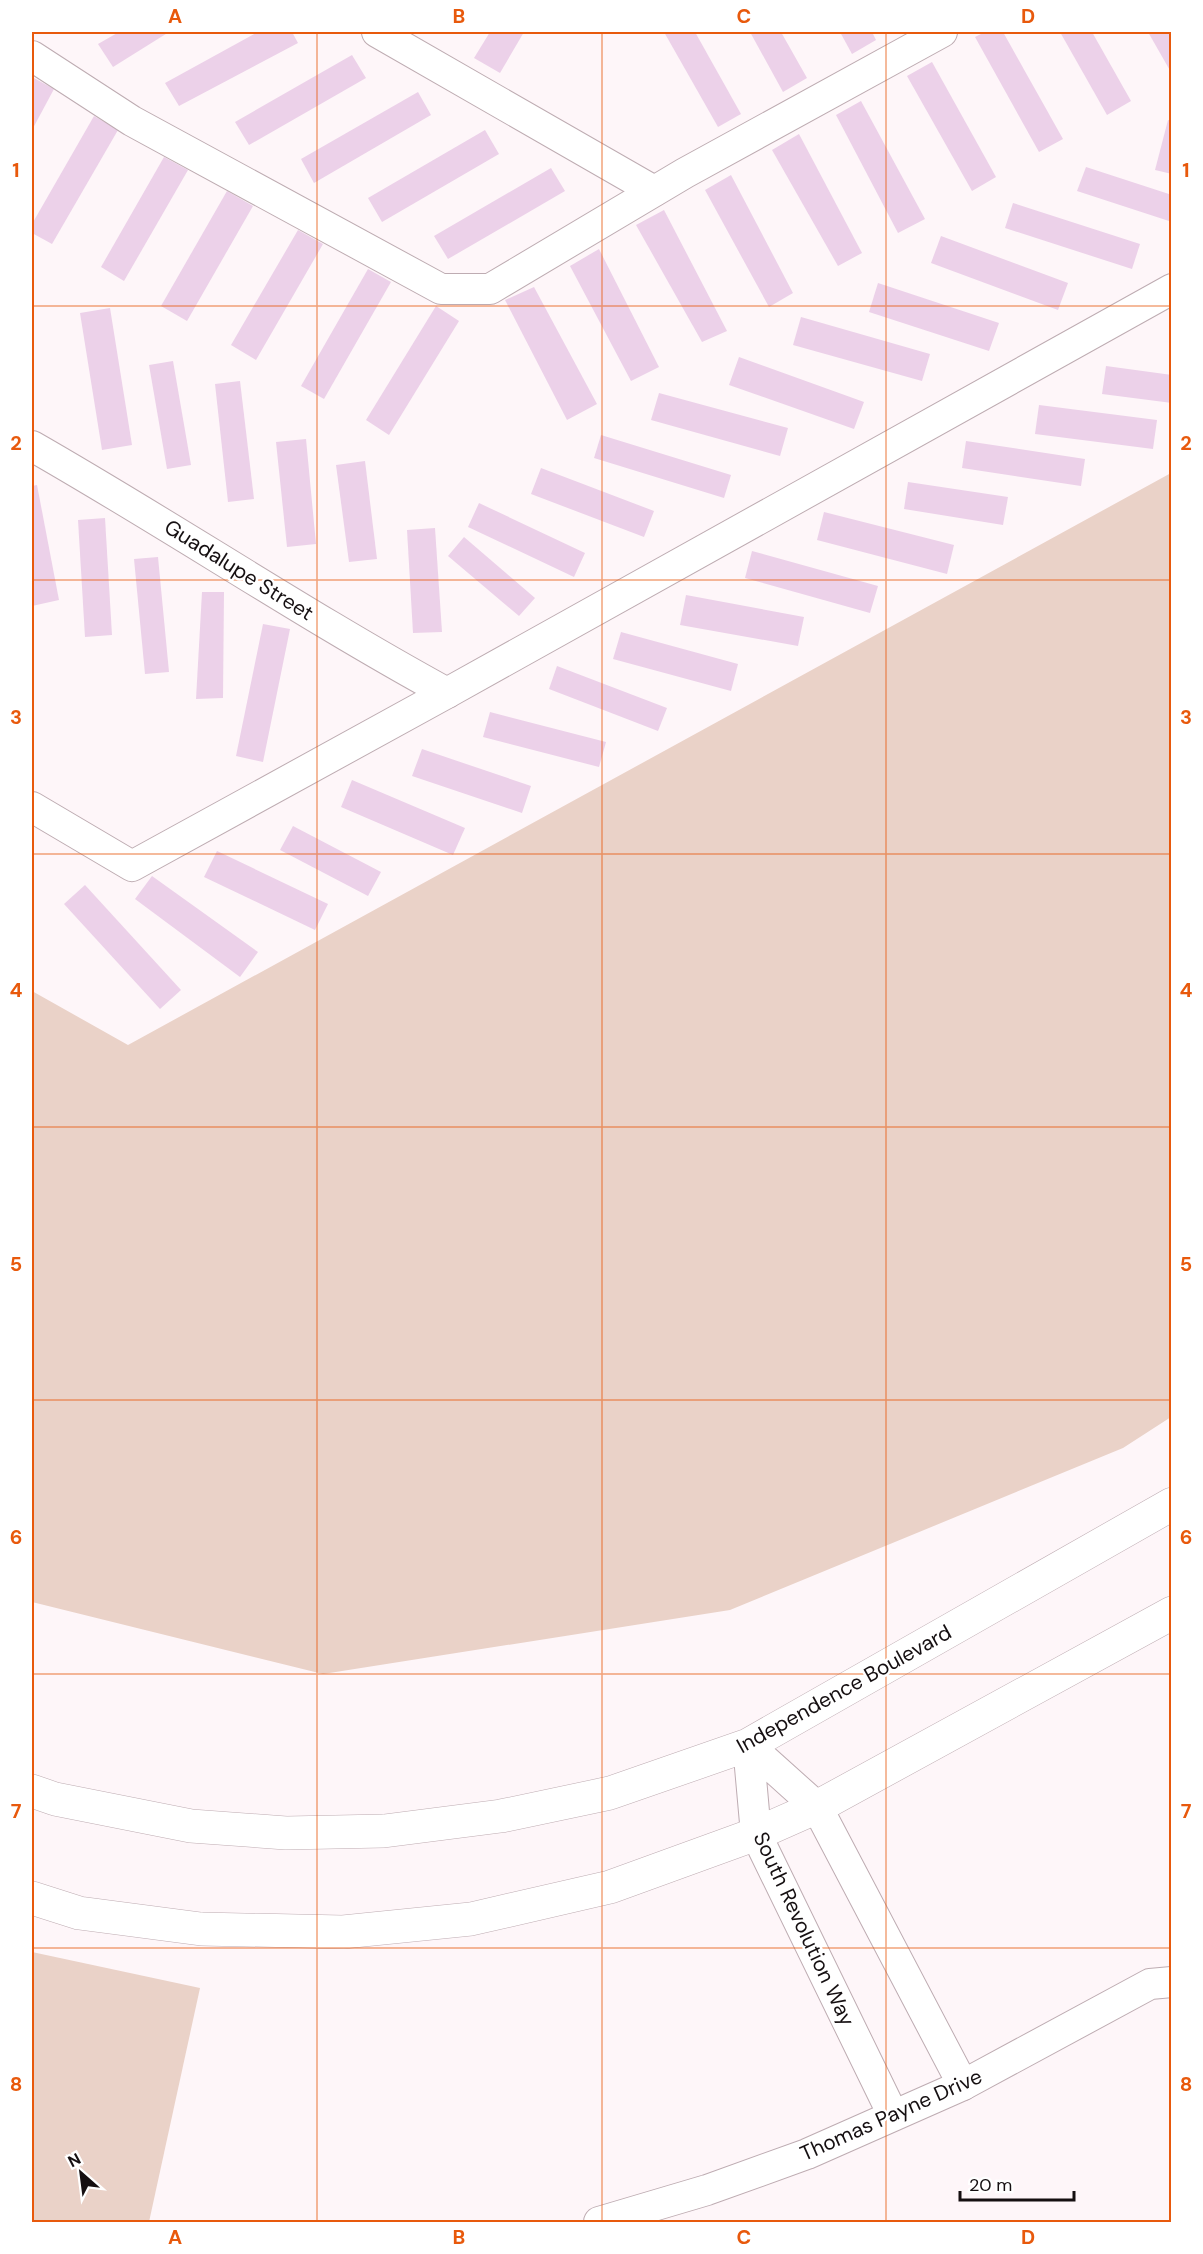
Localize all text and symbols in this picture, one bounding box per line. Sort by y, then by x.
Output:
text: A [168,3,182,29]
text: B [453,3,465,29]
text: C [737,3,751,29]
text: D [1021,3,1035,29]
text: 1 [12,157,20,183]
text: 1 [1182,157,1190,183]
text: 2 [10,430,22,456]
text: 2 [1180,430,1192,456]
street label: Guadalupe Street [159,513,319,627]
text: 3 [10,704,22,730]
text: 3 [1180,704,1192,730]
text: 4 [10,977,23,1003]
text: 4 [1180,977,1193,1003]
text: 5 [10,1251,22,1277]
text: 5 [1180,1251,1192,1277]
text: 6 [10,1524,22,1550]
text: 6 [1180,1524,1192,1550]
street label: Independence Boulevard [732,1618,956,1760]
text: 7 [11,1798,22,1824]
text: 7 [1181,1798,1192,1824]
street label: South Revolution Way [747,1827,861,2031]
street label: Thomas Payne Drive [796,2062,986,2168]
text: 8 [10,2071,22,2097]
text: 8 [1180,2071,1192,2097]
north arrow [51,2143,111,2203]
text: N [64,2148,84,2172]
scale bar [960,2164,1074,2202]
text: 20 m [969,2173,1012,2197]
text: A [168,2224,182,2250]
text: B [453,2224,465,2250]
text: C [737,2224,751,2250]
text: D [1021,2224,1035,2250]

